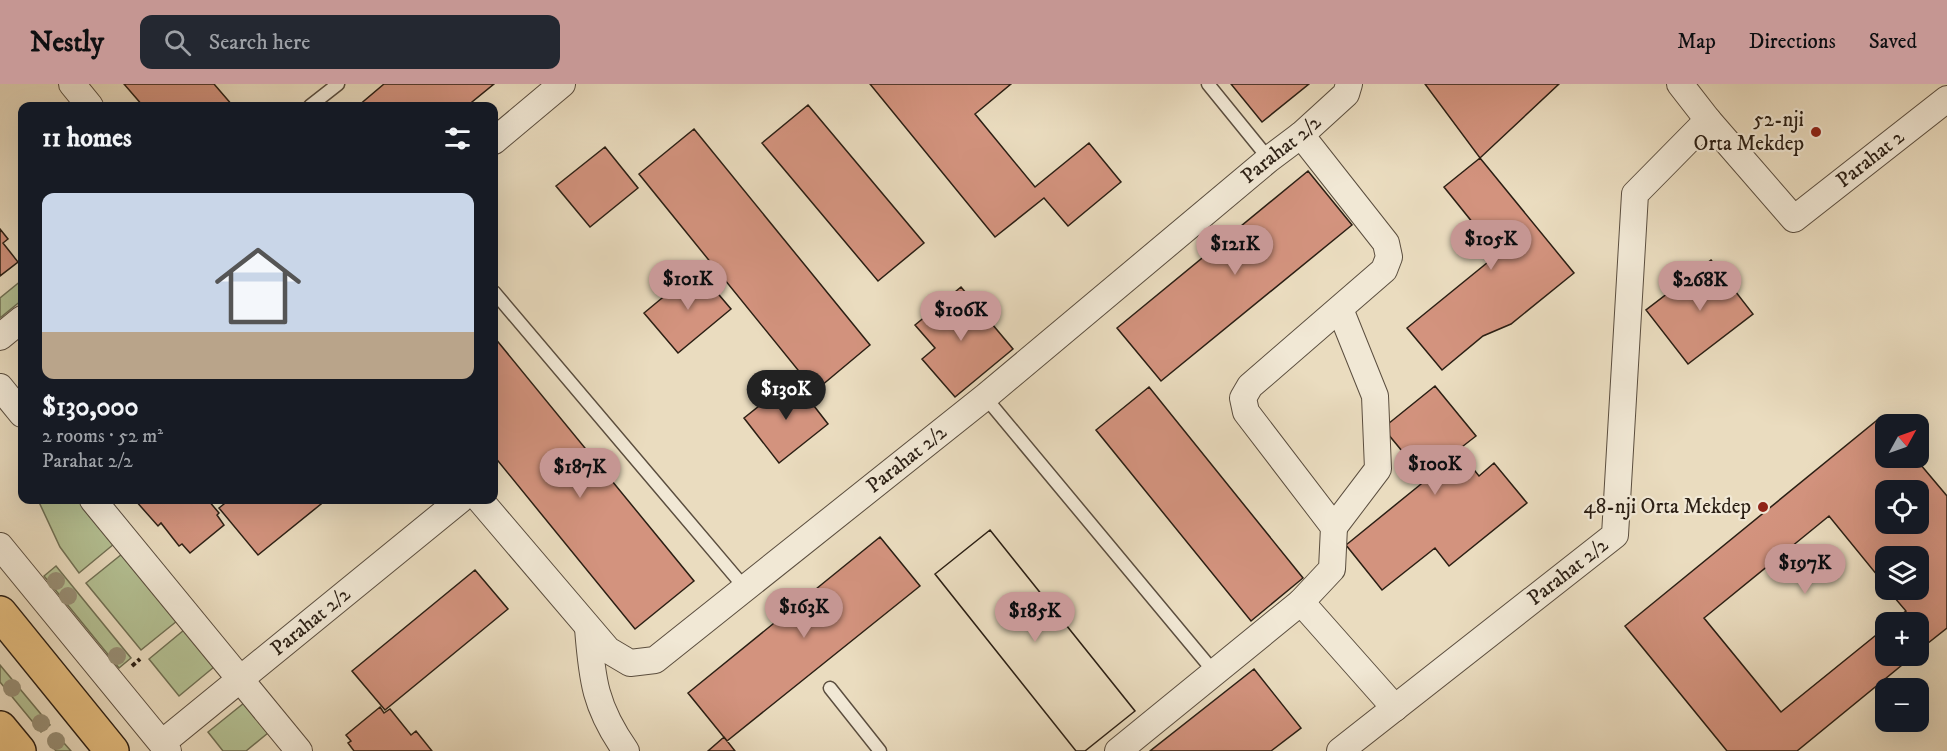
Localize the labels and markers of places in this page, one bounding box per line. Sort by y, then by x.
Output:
place label: 52-nji Orta Mekdep [1694,107,1804,157]
marker: 52-nji Orta Mekdep [1809,125,1823,139]
pin: $105K [1449,220,1533,271]
pin: $121K [1193,225,1277,276]
pin: $101K [646,260,730,311]
pin: $268K [1658,261,1742,312]
pin: $106K [919,291,1003,342]
pin: $130K [744,370,828,421]
pin: $100K [1393,445,1477,496]
pin: $187K [538,448,622,499]
place label: 48-nji Orta Mekdep [1584,494,1751,520]
marker: 48-nji Orta Mekdep [1756,500,1770,514]
pin: $197K [1763,544,1847,595]
pin: $163K [762,588,846,639]
pin: $185K [993,592,1077,643]

